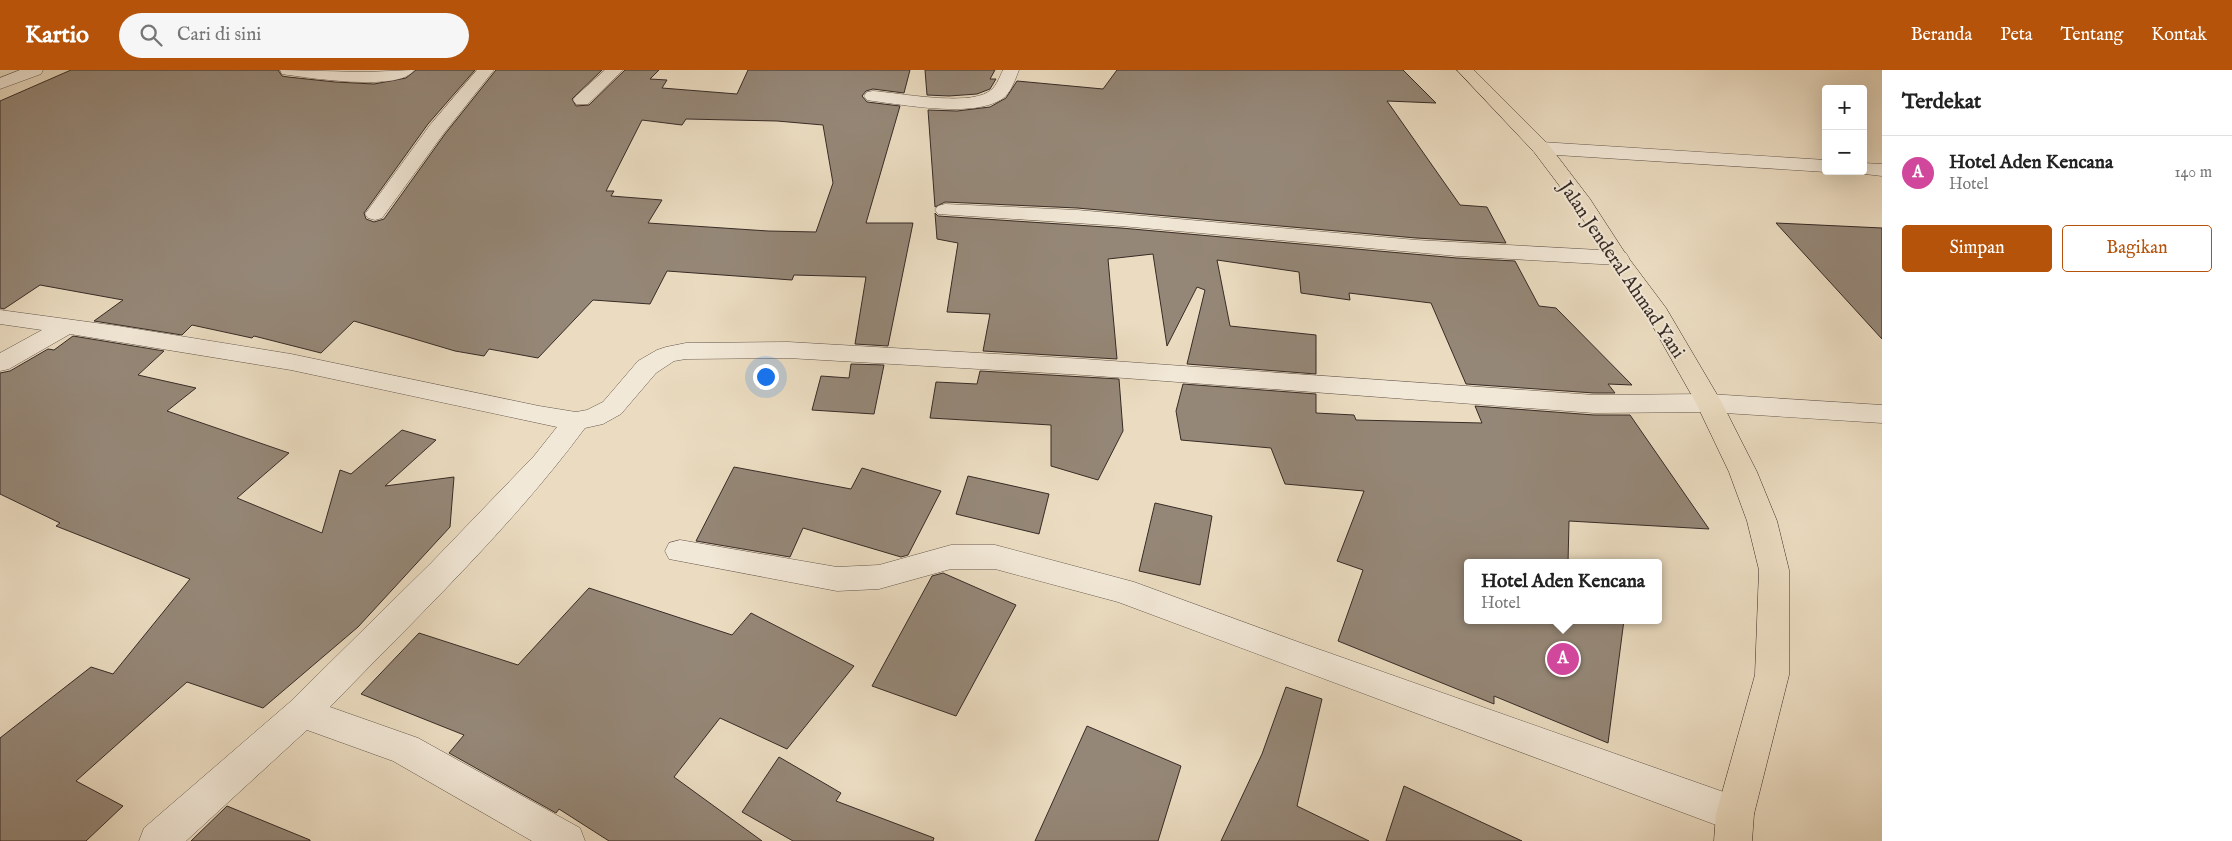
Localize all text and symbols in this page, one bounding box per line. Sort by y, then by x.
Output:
search box [119,13,469,58]
text: Kartio [25,20,89,51]
icon: search [137,21,165,49]
text: Cari di sini [177,23,261,47]
text: Beranda [1911,24,1972,47]
text: Peta [2000,24,2033,47]
text: Tentang [2061,24,2123,47]
text: Kontak [2151,24,2207,47]
map controls [1822,85,1867,175]
button: + [1822,85,1867,130]
text: Terdekat [1902,89,1981,116]
button: − [1822,130,1867,175]
text: Hotel Aden Kencana [1949,151,2113,175]
text: A [1913,163,1923,183]
text: 140 m [2174,163,2212,183]
street label: Jalan Jenderal Ahmad Yani [1552,175,1690,363]
text: Hotel [1949,175,1988,195]
button: Simpan [1902,225,2052,272]
button: Bagikan [2062,225,2212,272]
your location [753,364,779,390]
popup [1464,559,1662,624]
text: Hotel Aden Kencana [1481,570,1645,594]
text: Hotel [1481,594,1520,614]
pin: A [1547,640,1579,678]

